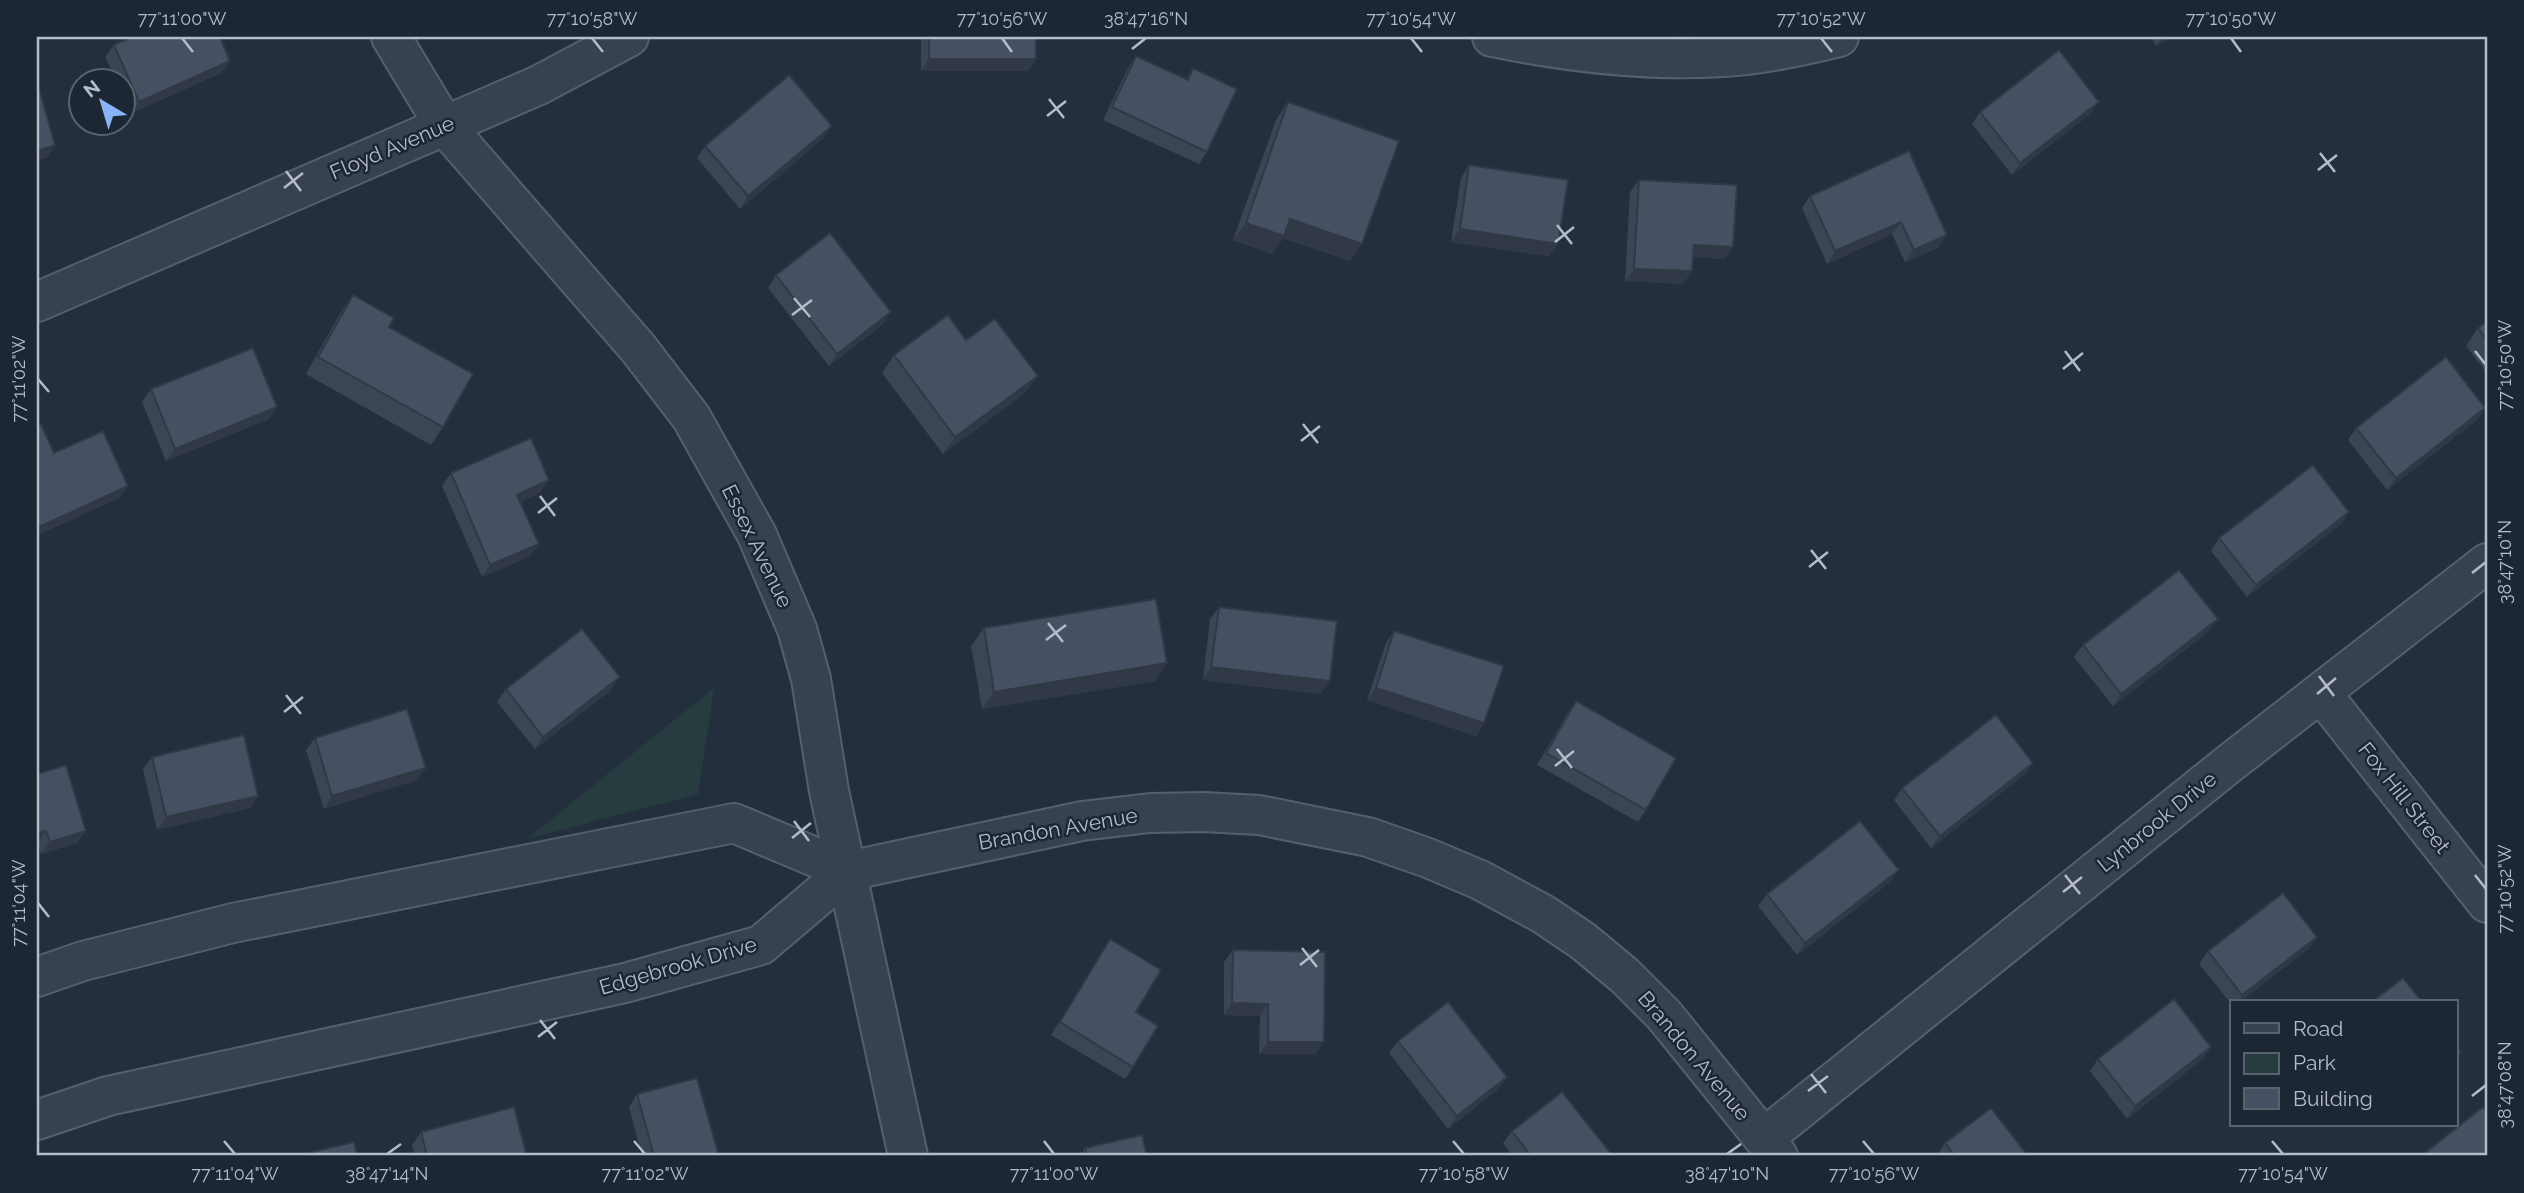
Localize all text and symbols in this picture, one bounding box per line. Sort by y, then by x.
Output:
text: 77°11'00"W [138,8,226,29]
text: 77°10'58"W [547,8,637,29]
text: 77°10'56"W [957,8,1047,29]
text: 38°47'16"N [1104,8,1188,29]
text: 77°10'54"W [1366,8,1456,29]
text: 77°10'52"W [1776,8,1866,29]
text: 77°10'50"W [2186,8,2277,29]
north arrow [66,66,136,136]
text: N [79,75,104,102]
street label: Floyd Avenue [326,110,458,185]
text: 77°10'50"W [2494,319,2515,410]
text: 77°11'02"W [8,335,29,422]
street label: Essex Avenue [717,480,798,611]
text: 38°47'10"N [2494,520,2515,604]
street label: Fox Hill Street [2353,737,2456,858]
street label: Lynbrook Drive [2092,766,2221,877]
street label: Brandon Avenue [976,802,1139,855]
text: 77°10'52"W [2494,844,2515,934]
text: 77°11'04"W [8,859,29,947]
street label: Edgebrook Drive [596,931,759,1000]
street label: Brandon Avenue [1633,986,1756,1125]
legend [2230,1000,2458,1126]
text: Road [2293,1016,2343,1041]
text: 38°47'08"N [2494,1041,2515,1129]
text: Park [2293,1050,2336,1075]
text: Building [2293,1086,2373,1111]
text: 77°11'04"W [191,1163,279,1184]
text: 38°47'14"N [345,1163,429,1184]
text: 77°11'02"W [602,1163,689,1184]
text: 77°11'00"W [1010,1163,1098,1184]
text: 77°10'58"W [1419,1163,1509,1184]
text: 38°47'10"N [1685,1163,1769,1184]
text: 77°10'56"W [1829,1163,1919,1184]
text: 77°10'54"W [2238,1163,2328,1184]

